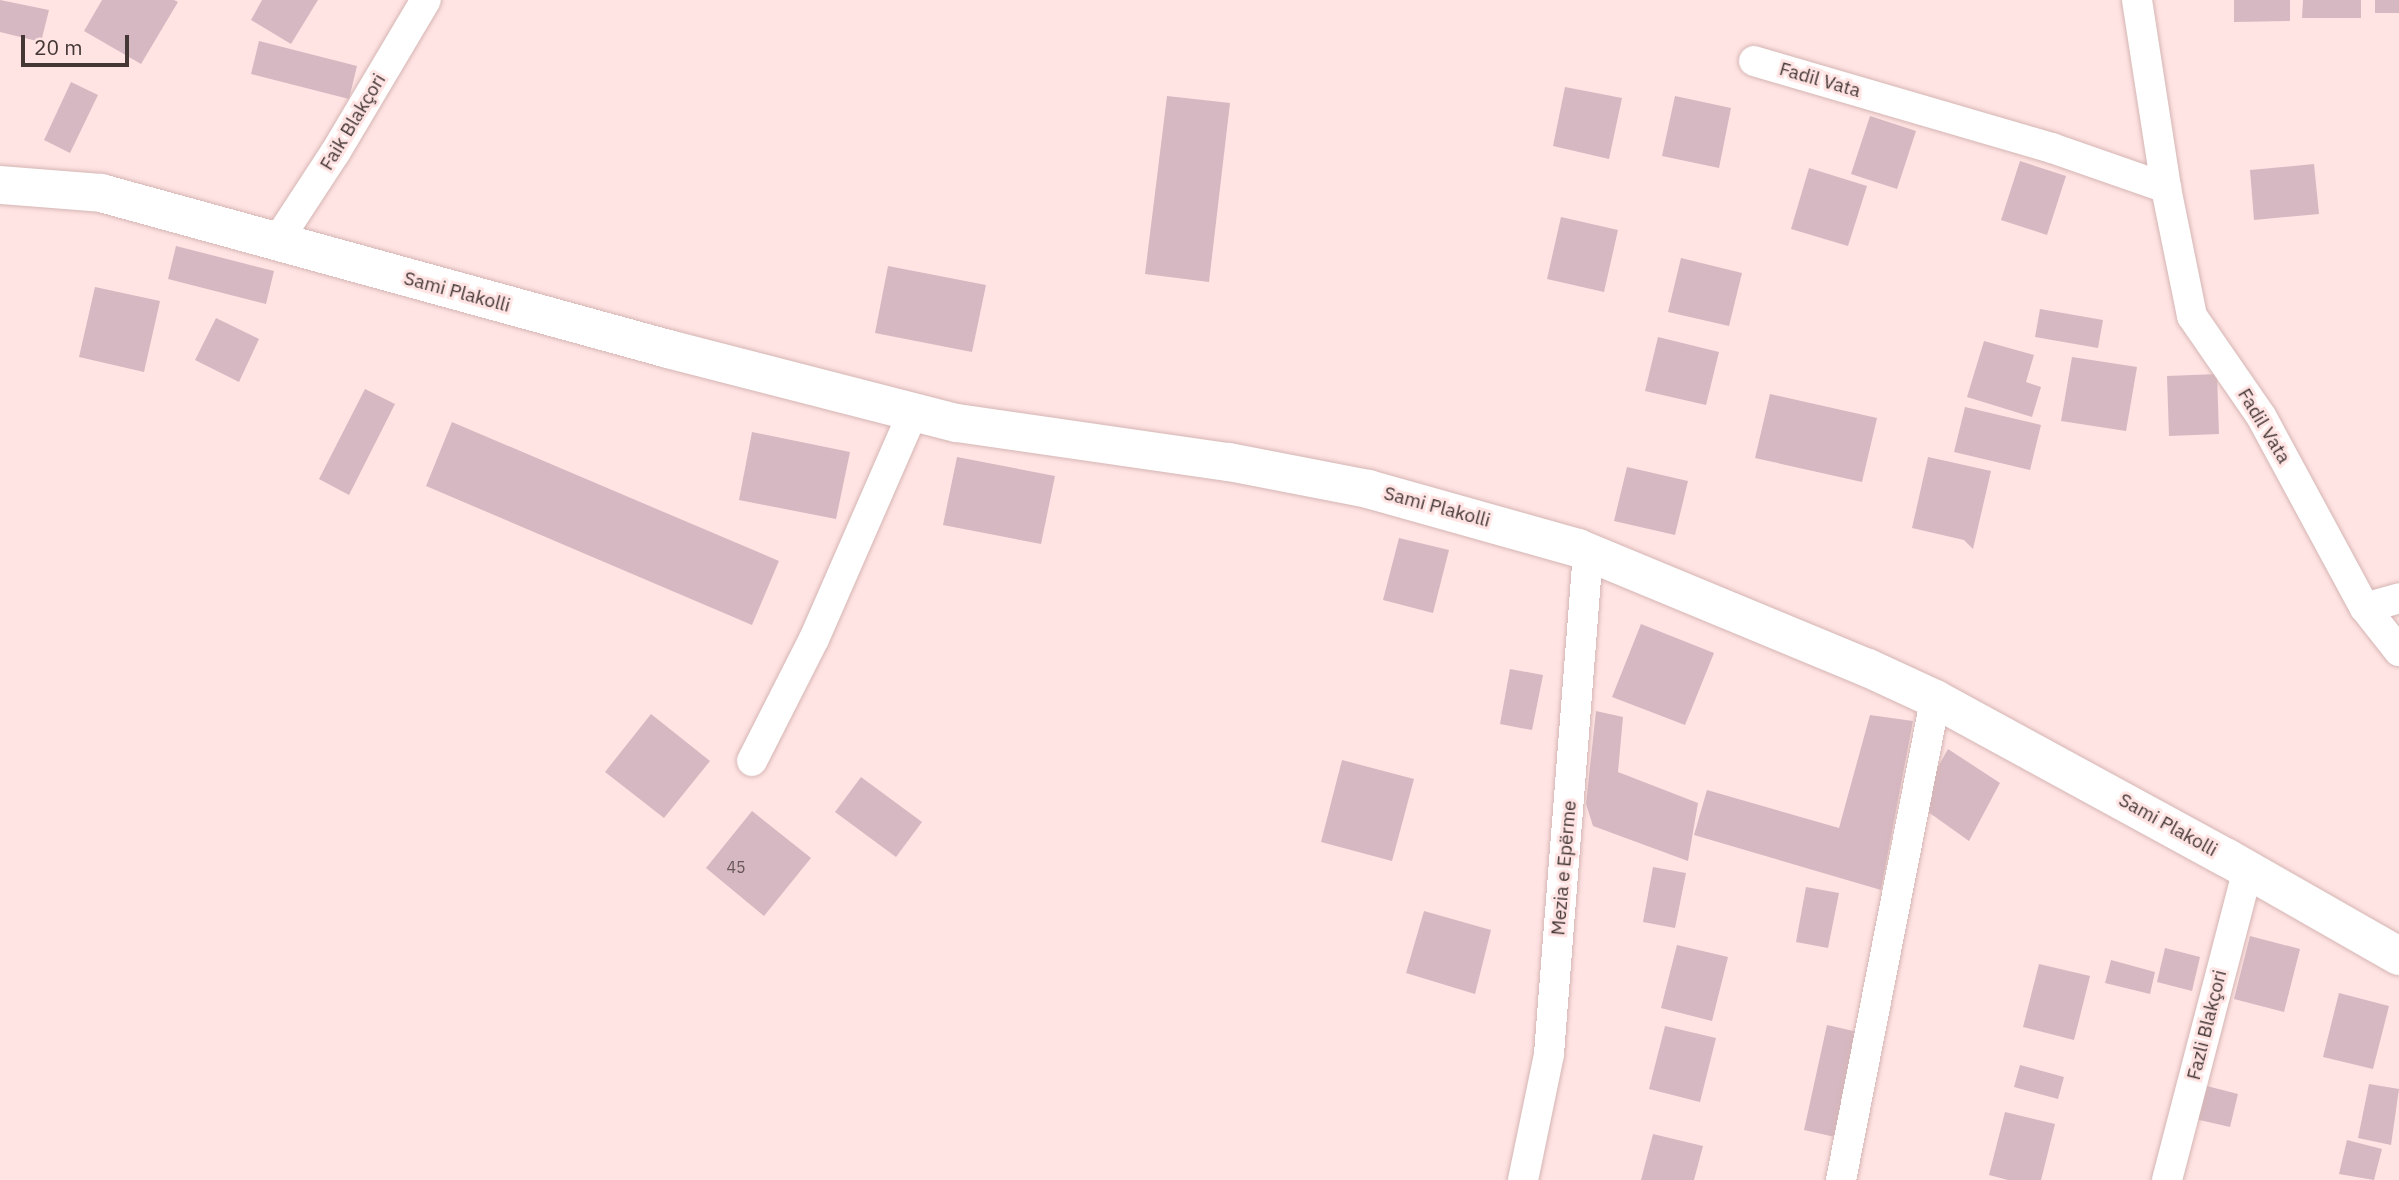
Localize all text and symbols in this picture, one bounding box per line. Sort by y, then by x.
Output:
scale bar [24,21,133,65]
text: 20 m [34,33,83,61]
street label: Fadil Vata [1777,58,1863,102]
street label: Faik Blakçori [315,70,391,174]
street label: Sami Plakolli [401,267,513,317]
street label: Fadil Vata [2233,384,2295,468]
street label: Sami Plakolli [1381,482,1493,532]
street label: Sami Plakolli [2115,789,2221,861]
street label: Mezia e Epërme [1547,800,1581,936]
house number: 45 [726,857,746,877]
street label: Fazli Blakçori [2182,968,2232,1082]

